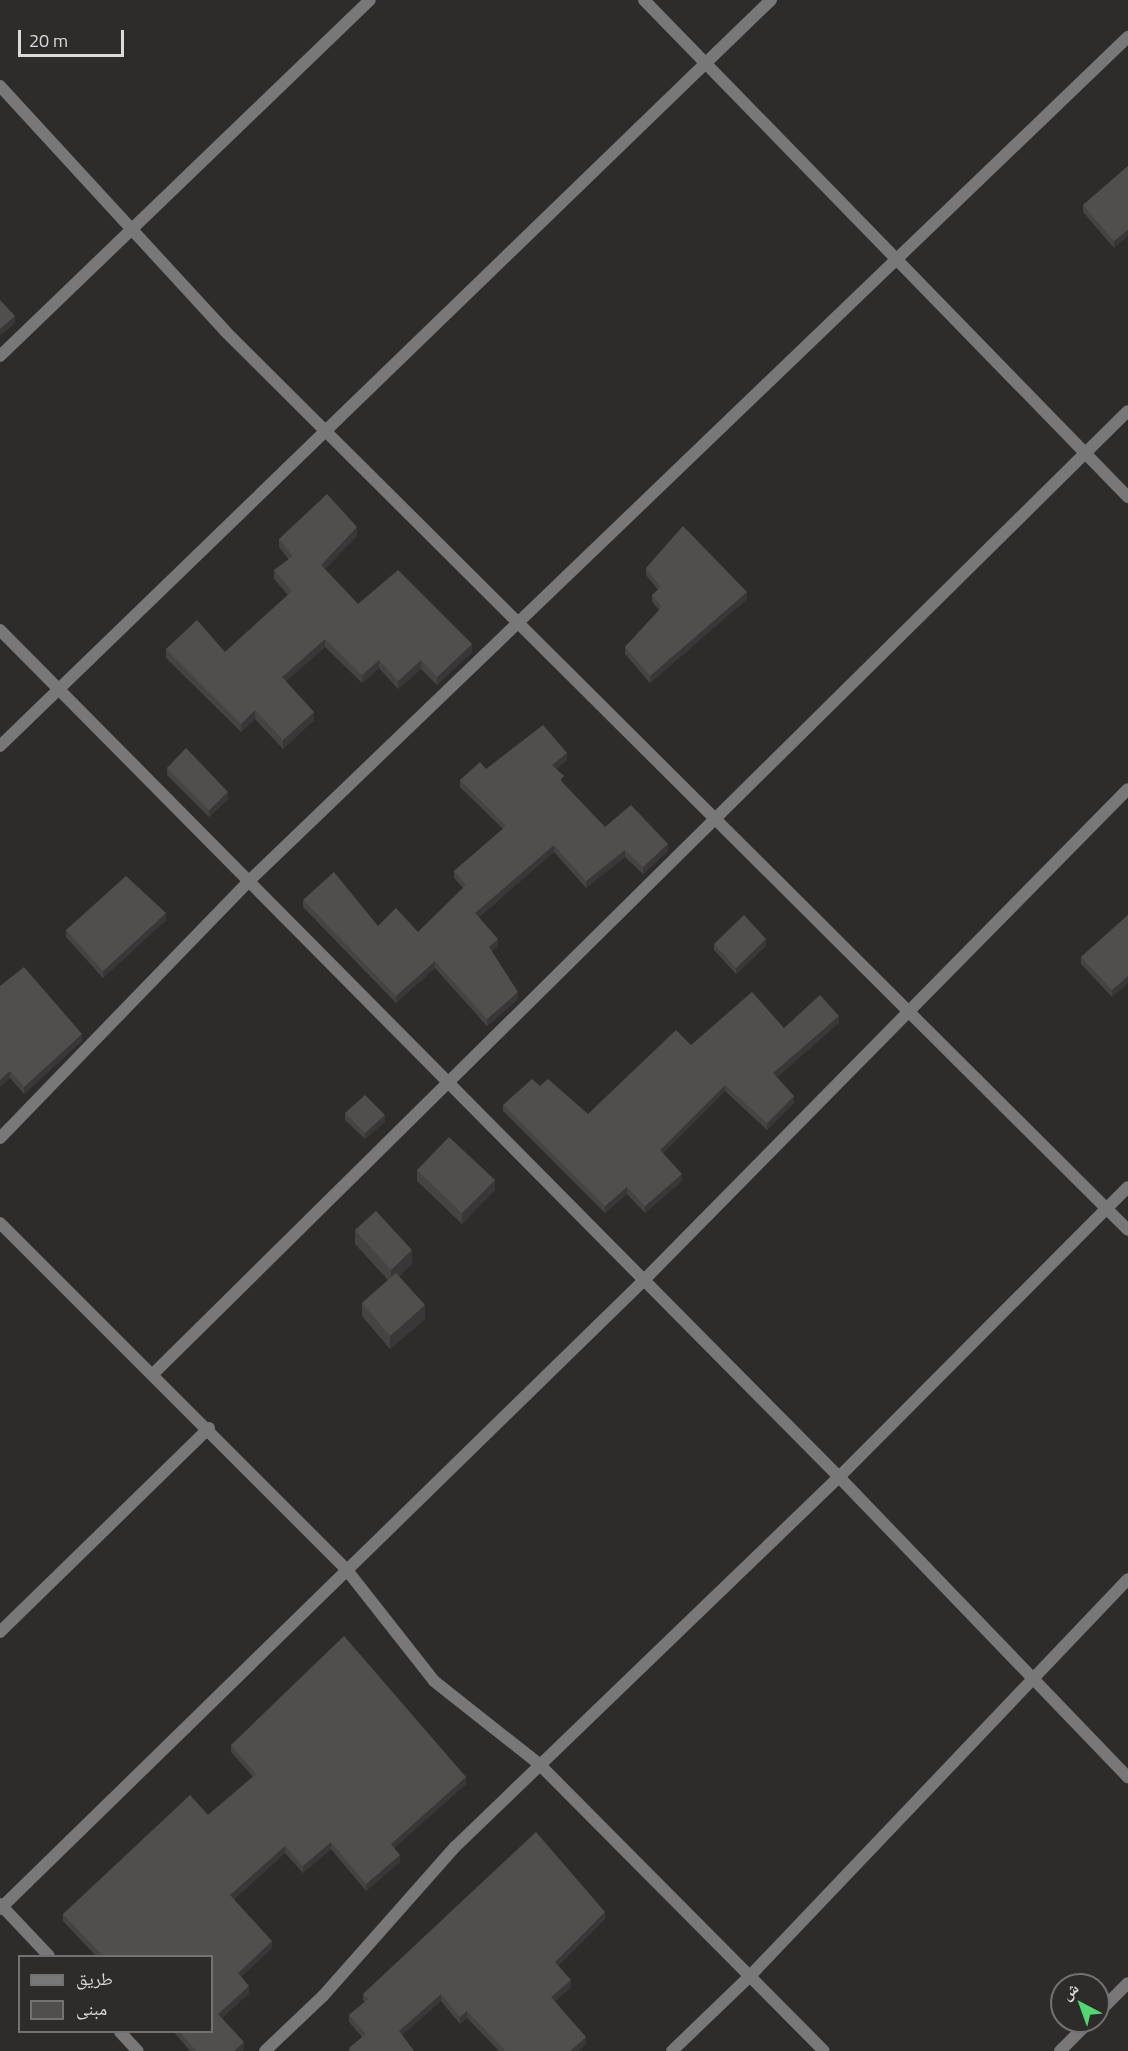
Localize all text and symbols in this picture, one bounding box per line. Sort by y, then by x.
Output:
scale bar [21,18,128,56]
text: 20 m [29,27,68,54]
legend [18,1955,213,2033]
text: طريق [76,1965,113,1992]
north arrow [1050,1973,1110,2033]
text: ش [1055,1976,1084,2006]
text: مبنى [76,1995,107,2022]

